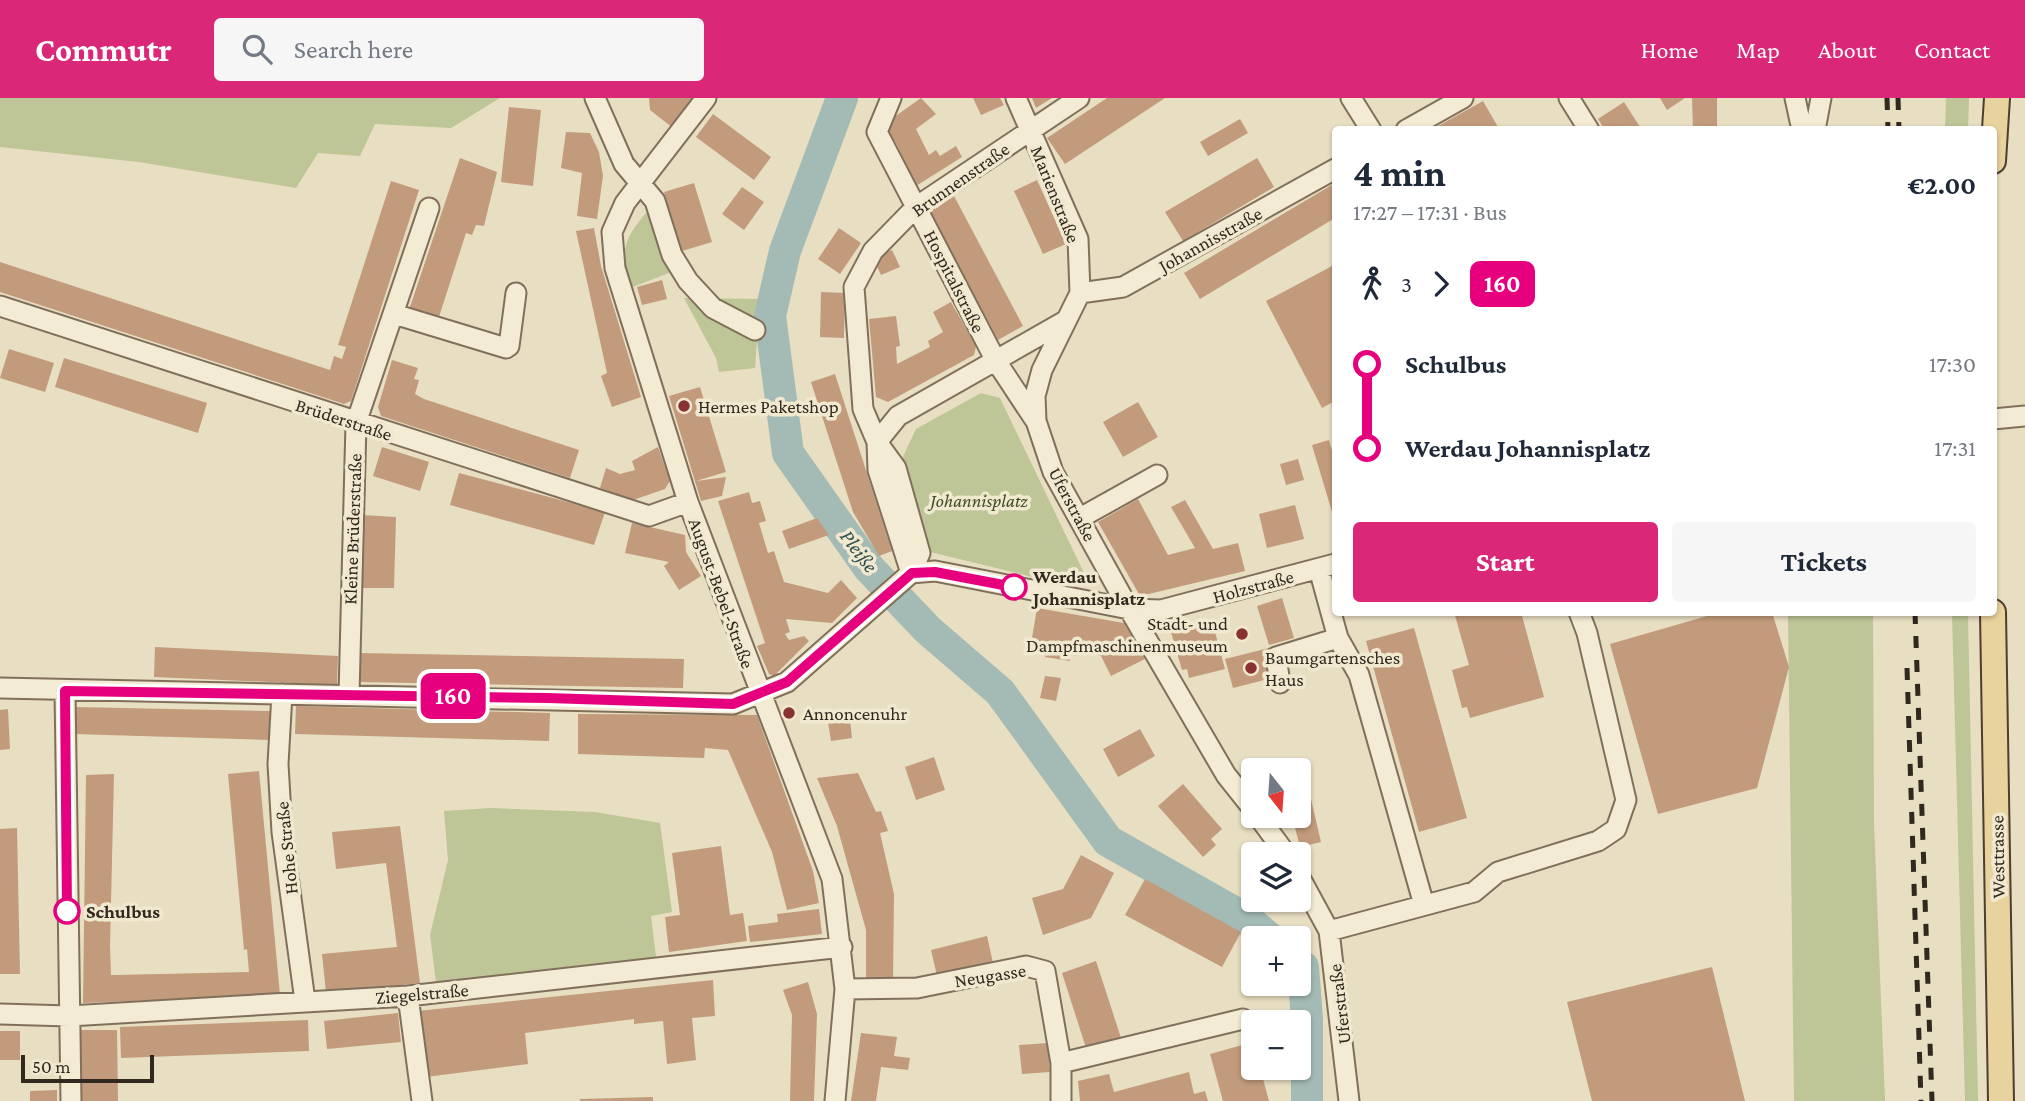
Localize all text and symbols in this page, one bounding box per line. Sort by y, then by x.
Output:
search box [214,18,704,81]
icon: search [238,30,276,68]
text: Commutr [35,31,172,68]
text: Search here [294,35,413,64]
text: Home [1641,36,1698,63]
text: Map [1736,36,1780,63]
text: About [1818,36,1876,63]
text: Contact [1914,36,1990,63]
street label: Brunnenstraße [908,138,1013,221]
street label: Marienstraße [1027,143,1085,246]
text: 4 min [1353,152,1446,194]
text: €2.00 [1907,171,1976,200]
text: 17:27 – 17:31 · Bus [1353,199,1507,225]
street label: Johannisstraße [1153,202,1266,277]
street label: Hospitalstraße [920,227,989,336]
icon: walk [1353,265,1391,303]
icon: forward [1422,265,1460,303]
text: 160 [1484,270,1521,297]
text: 3 [1401,271,1412,297]
text: Schulbus [1405,350,1506,379]
text: 17:30 [1929,351,1976,377]
street label: Brüderstraße [293,394,395,445]
place label: Hermes Paketshop [698,396,839,417]
marker: Hermes Paketshop [676,398,692,414]
text: Werdau Johannisplatz [1405,434,1650,463]
text: 17:31 [1934,435,1976,461]
street label: Kleine Brüderstraße [339,453,366,605]
street label: Uferstraße [1044,464,1101,545]
park label: Johannisplatz [927,490,1029,511]
street label: August-Bebel-Straße [685,515,758,671]
button: Start [1353,522,1658,602]
button: Tickets [1672,522,1976,602]
water label: Pleiße [835,525,883,577]
place label: Werdau Johannisplatz [1031,566,1145,609]
street label: Holzstraße [1210,566,1296,607]
marker: Werdau Johannisplatz [1001,574,1027,600]
place label: Stadt- und Dampfmaschinenmuseum [1026,613,1228,656]
marker: Stadt- und Dampfmaschinenmuseum [1234,626,1250,642]
place label: Baumgartensches Haus [1265,647,1400,690]
marker: Baumgartensches Haus [1243,660,1259,676]
line badge: 160 [413,673,493,719]
text: 160 [435,682,471,709]
place label: Annoncenuhr [803,703,907,724]
marker: Annoncenuhr [781,705,797,721]
north arrow [1241,758,1311,828]
map controls [1241,758,1311,1080]
street label: Hohe Straße [271,800,302,895]
street label: Westtrasse [1986,815,2009,899]
button: layers [1241,842,1311,912]
marker: Schulbus [54,898,80,924]
place label: Schulbus [86,901,160,922]
button: + [1241,926,1311,996]
street label: Neugasse [953,959,1027,991]
street label: Uferstraße [1324,963,1355,1045]
street label: Ziegelstraße [375,979,470,1008]
button: − [1241,1010,1311,1080]
scale bar [21,1052,154,1084]
text: 50 m [32,1056,71,1077]

